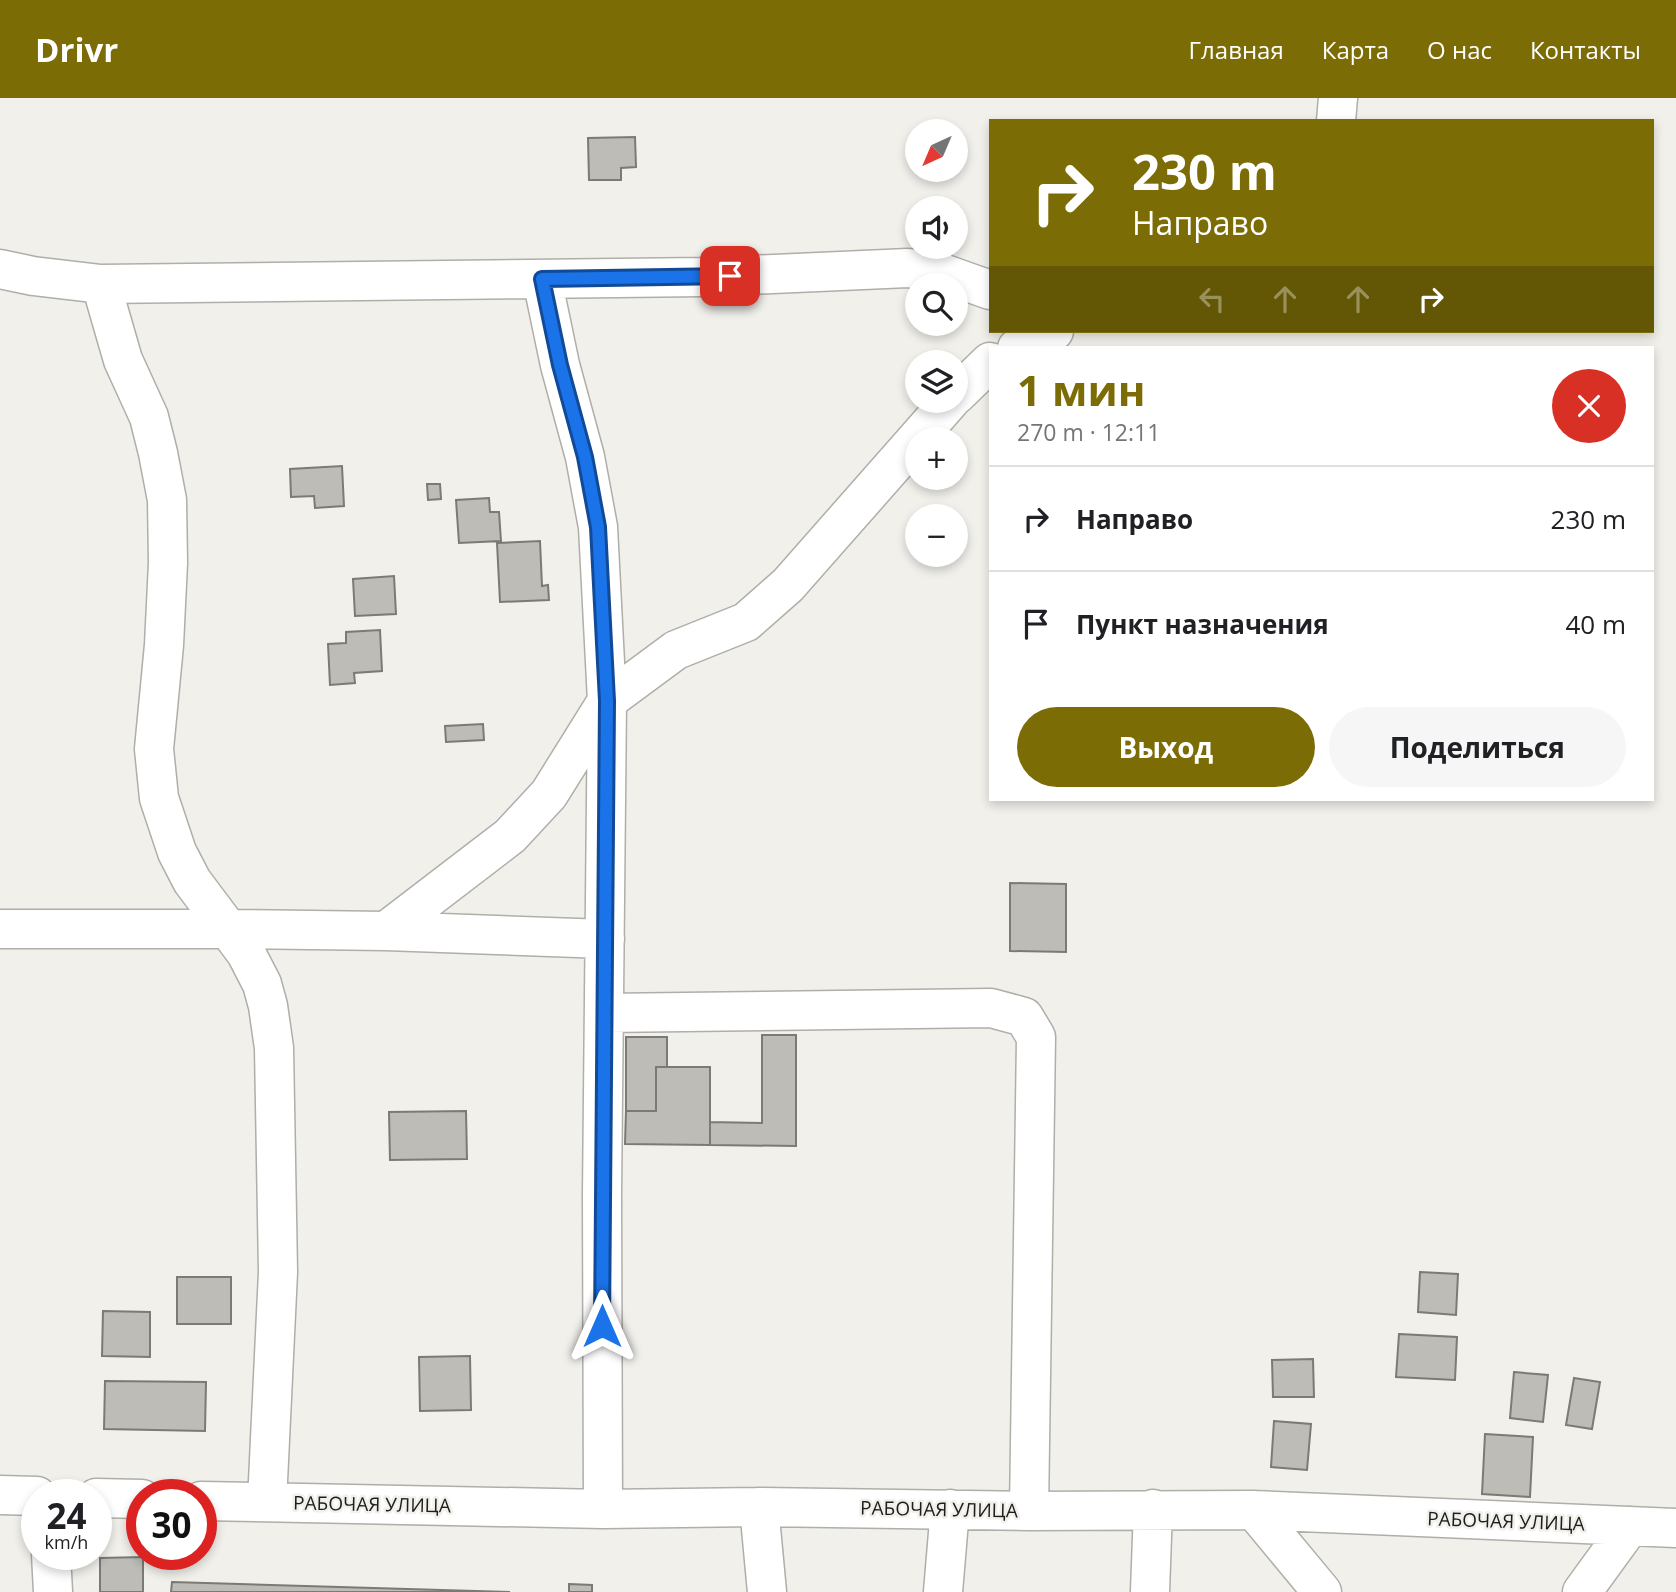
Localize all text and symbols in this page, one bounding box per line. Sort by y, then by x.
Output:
text: Drivr [35,27,118,72]
text: Главная [1189,33,1284,66]
text: Карта [1322,33,1389,66]
text: О нас [1427,33,1492,66]
text: Контакты [1530,33,1641,66]
north arrow [905,119,968,182]
map controls [905,119,968,567]
text: 230 m [1132,138,1277,204]
icon: right [1017,147,1108,238]
button: sound [905,196,968,259]
text: Направо [1132,201,1268,244]
pin [700,246,760,306]
icon: arrive [711,257,749,295]
button: search [905,273,968,336]
icon: left [1193,280,1231,318]
icon: ahead [1266,280,1304,318]
icon: ahead [1339,280,1377,318]
icon: right [1412,280,1450,318]
button: layers [905,350,968,413]
text: 1 мин [1017,361,1145,418]
button: close [1552,369,1626,443]
text: 270 m · 12:11 [1017,416,1160,448]
button: + [905,427,968,490]
icon: right [1017,500,1055,538]
text: Направо [1076,501,1193,537]
text: 230 m [1551,501,1626,537]
button: − [905,504,968,567]
icon: arrive [1017,605,1055,643]
text: Пункт назначения [1076,606,1329,642]
text: 40 m [1565,606,1626,642]
button: Выход [1017,707,1315,787]
button: Поделиться [1329,707,1626,787]
position arrow [565,1289,639,1363]
speed limit sign: 30 [126,1479,217,1570]
street label: РАБОЧАЯ УЛИЦА [293,1490,451,1518]
text: 24 [46,1492,87,1539]
street label: РАБОЧАЯ УЛИЦА [860,1495,1018,1523]
street label: РАБОЧАЯ УЛИЦА [1427,1505,1585,1537]
text: km/h [45,1530,88,1554]

